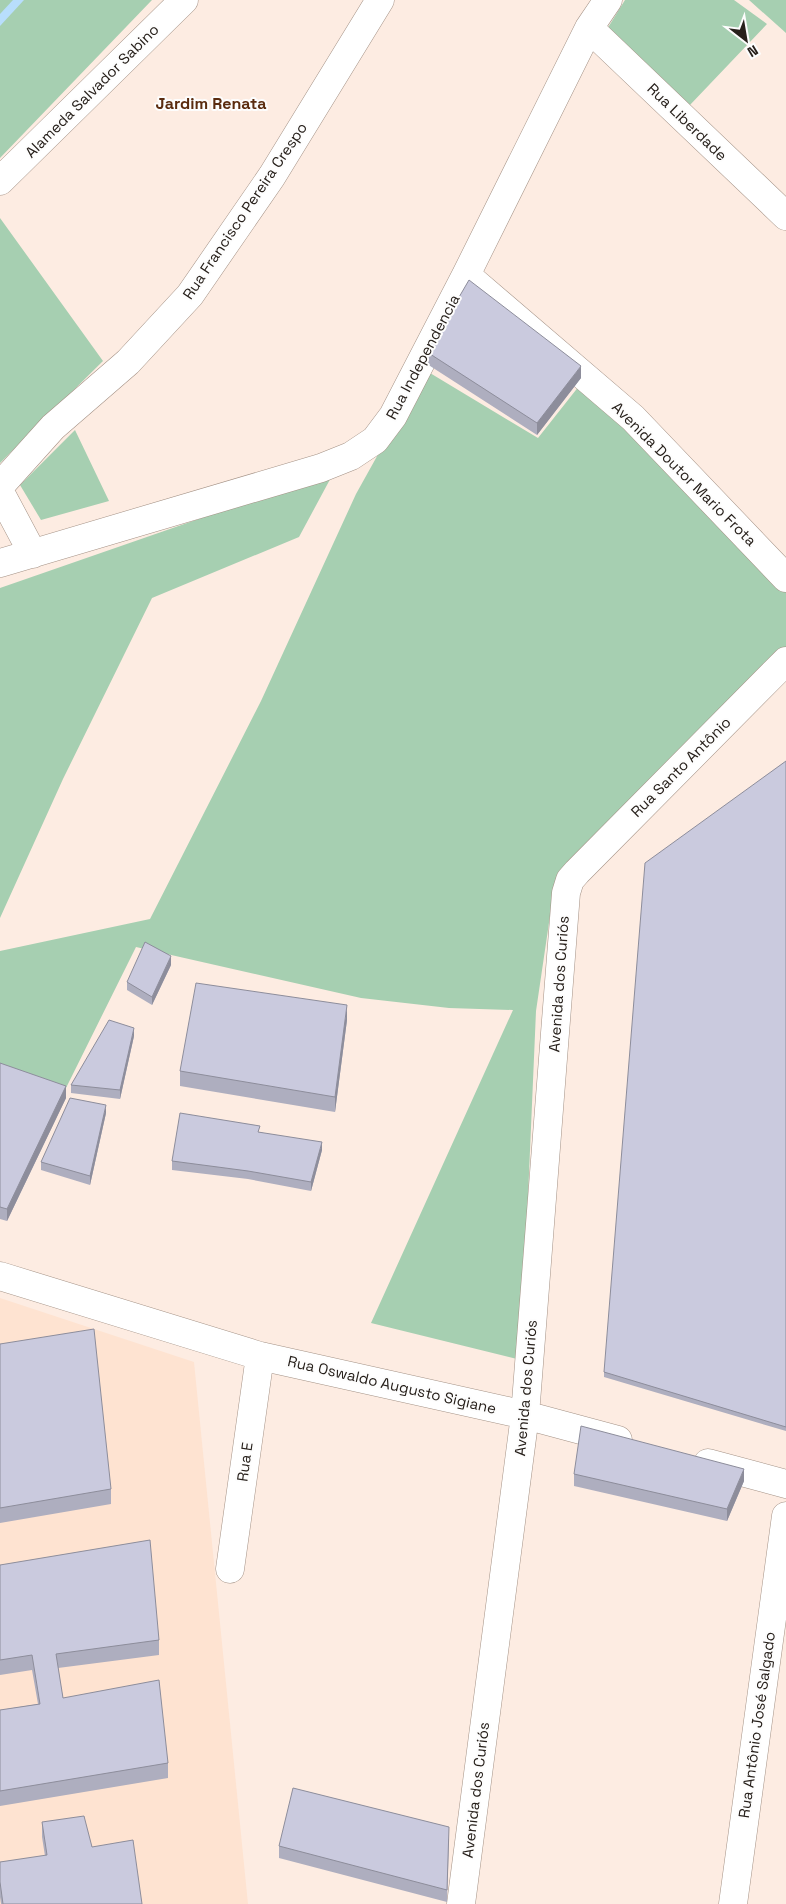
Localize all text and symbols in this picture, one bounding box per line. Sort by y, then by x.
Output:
north arrow [721,15,771,65]
street label: Alameda Salvador Sabino [21,20,163,162]
text: N [744,41,761,61]
street label: Rua Liberdade [644,79,731,165]
district label: Jardim Renata [155,93,267,114]
street label: Rua Francisco Pereira Crespo [178,119,311,303]
street label: Rua Independencia [381,290,464,423]
street label: Avenida Doutor Mario Frota [608,397,761,550]
street label: Rua Santo Antônio [627,713,735,821]
street label: Avenida dos Curiós [544,915,573,1053]
street label: Avenida dos Curiós [510,1319,541,1457]
street label: Rua Oswaldo Augusto Sigiane [286,1351,498,1418]
street label: Rua E [232,1441,257,1483]
street label: Rua Antônio José Salgado [734,1630,779,1819]
street label: Avenida dos Curiós [458,1721,493,1859]

